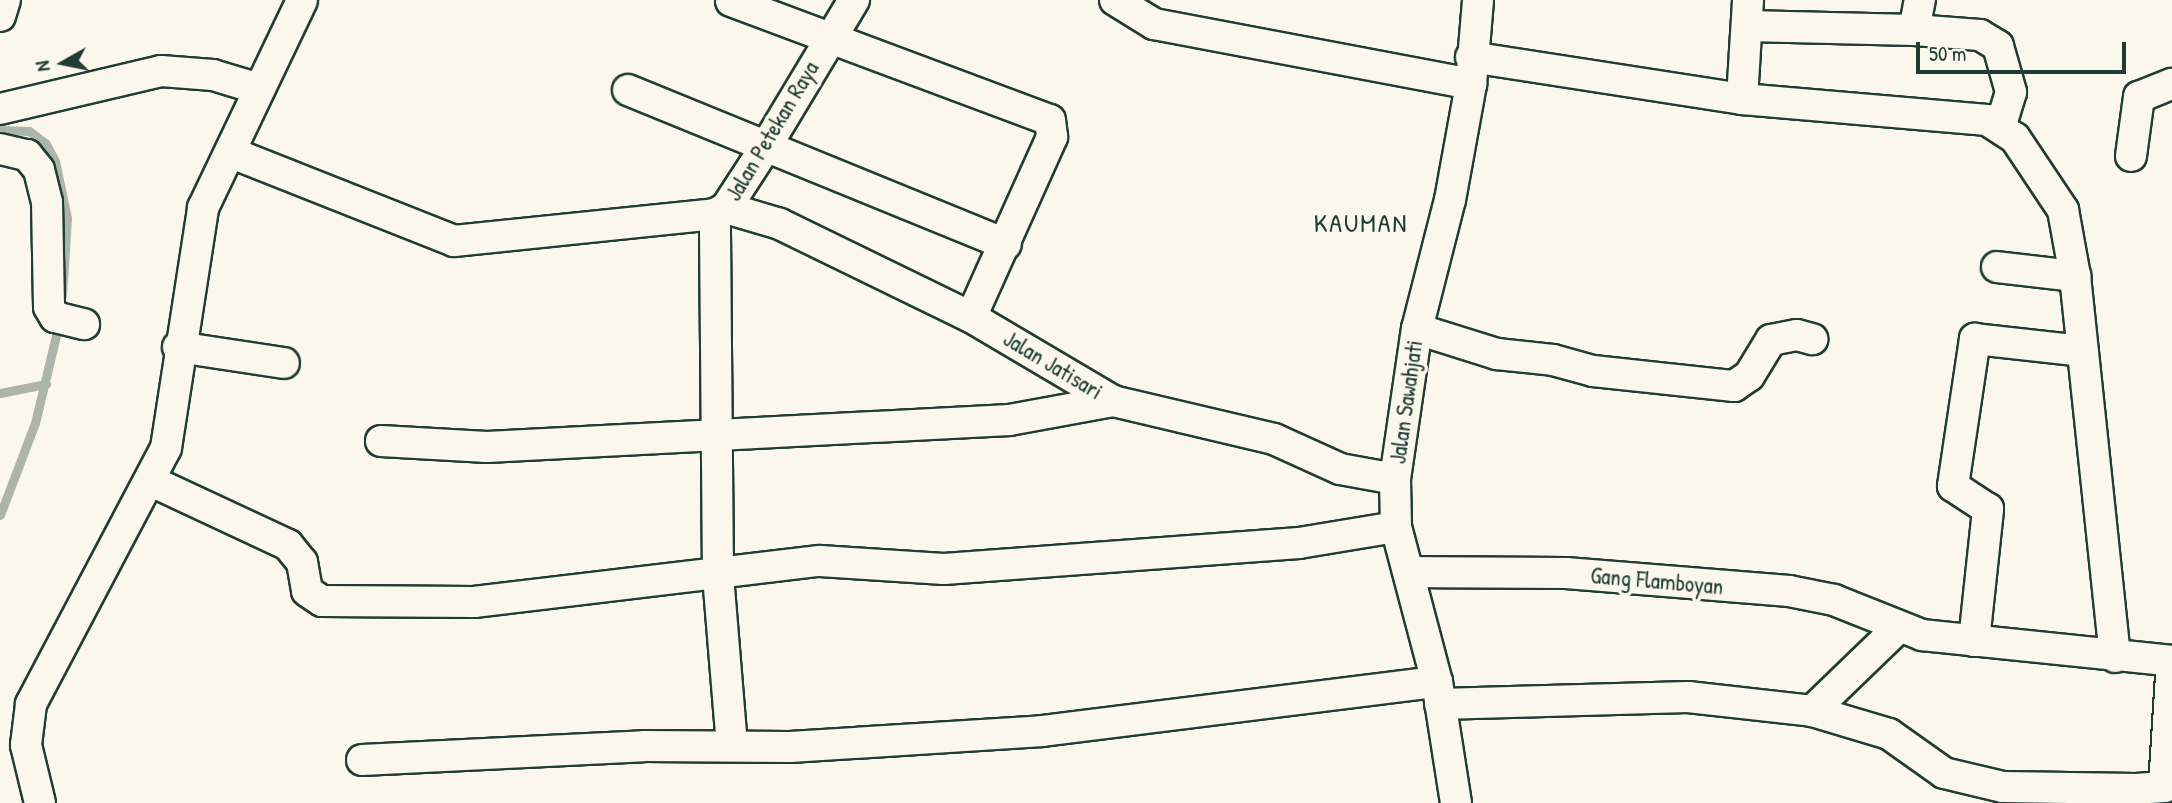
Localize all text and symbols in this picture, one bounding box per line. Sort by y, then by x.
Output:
north arrow [28,28,98,98]
scale bar [1920,28,2130,72]
text: 50 m [1929,39,1966,68]
street label: Jalan Petekan Raya [719,56,825,206]
text: N [29,59,56,73]
district label: KAUMAN [1314,207,1408,239]
street label: Jalan Jatisari [998,325,1108,405]
street label: Jalan Sawahjati [1384,338,1428,466]
street label: Gang Flamboyan [1589,561,1725,601]

